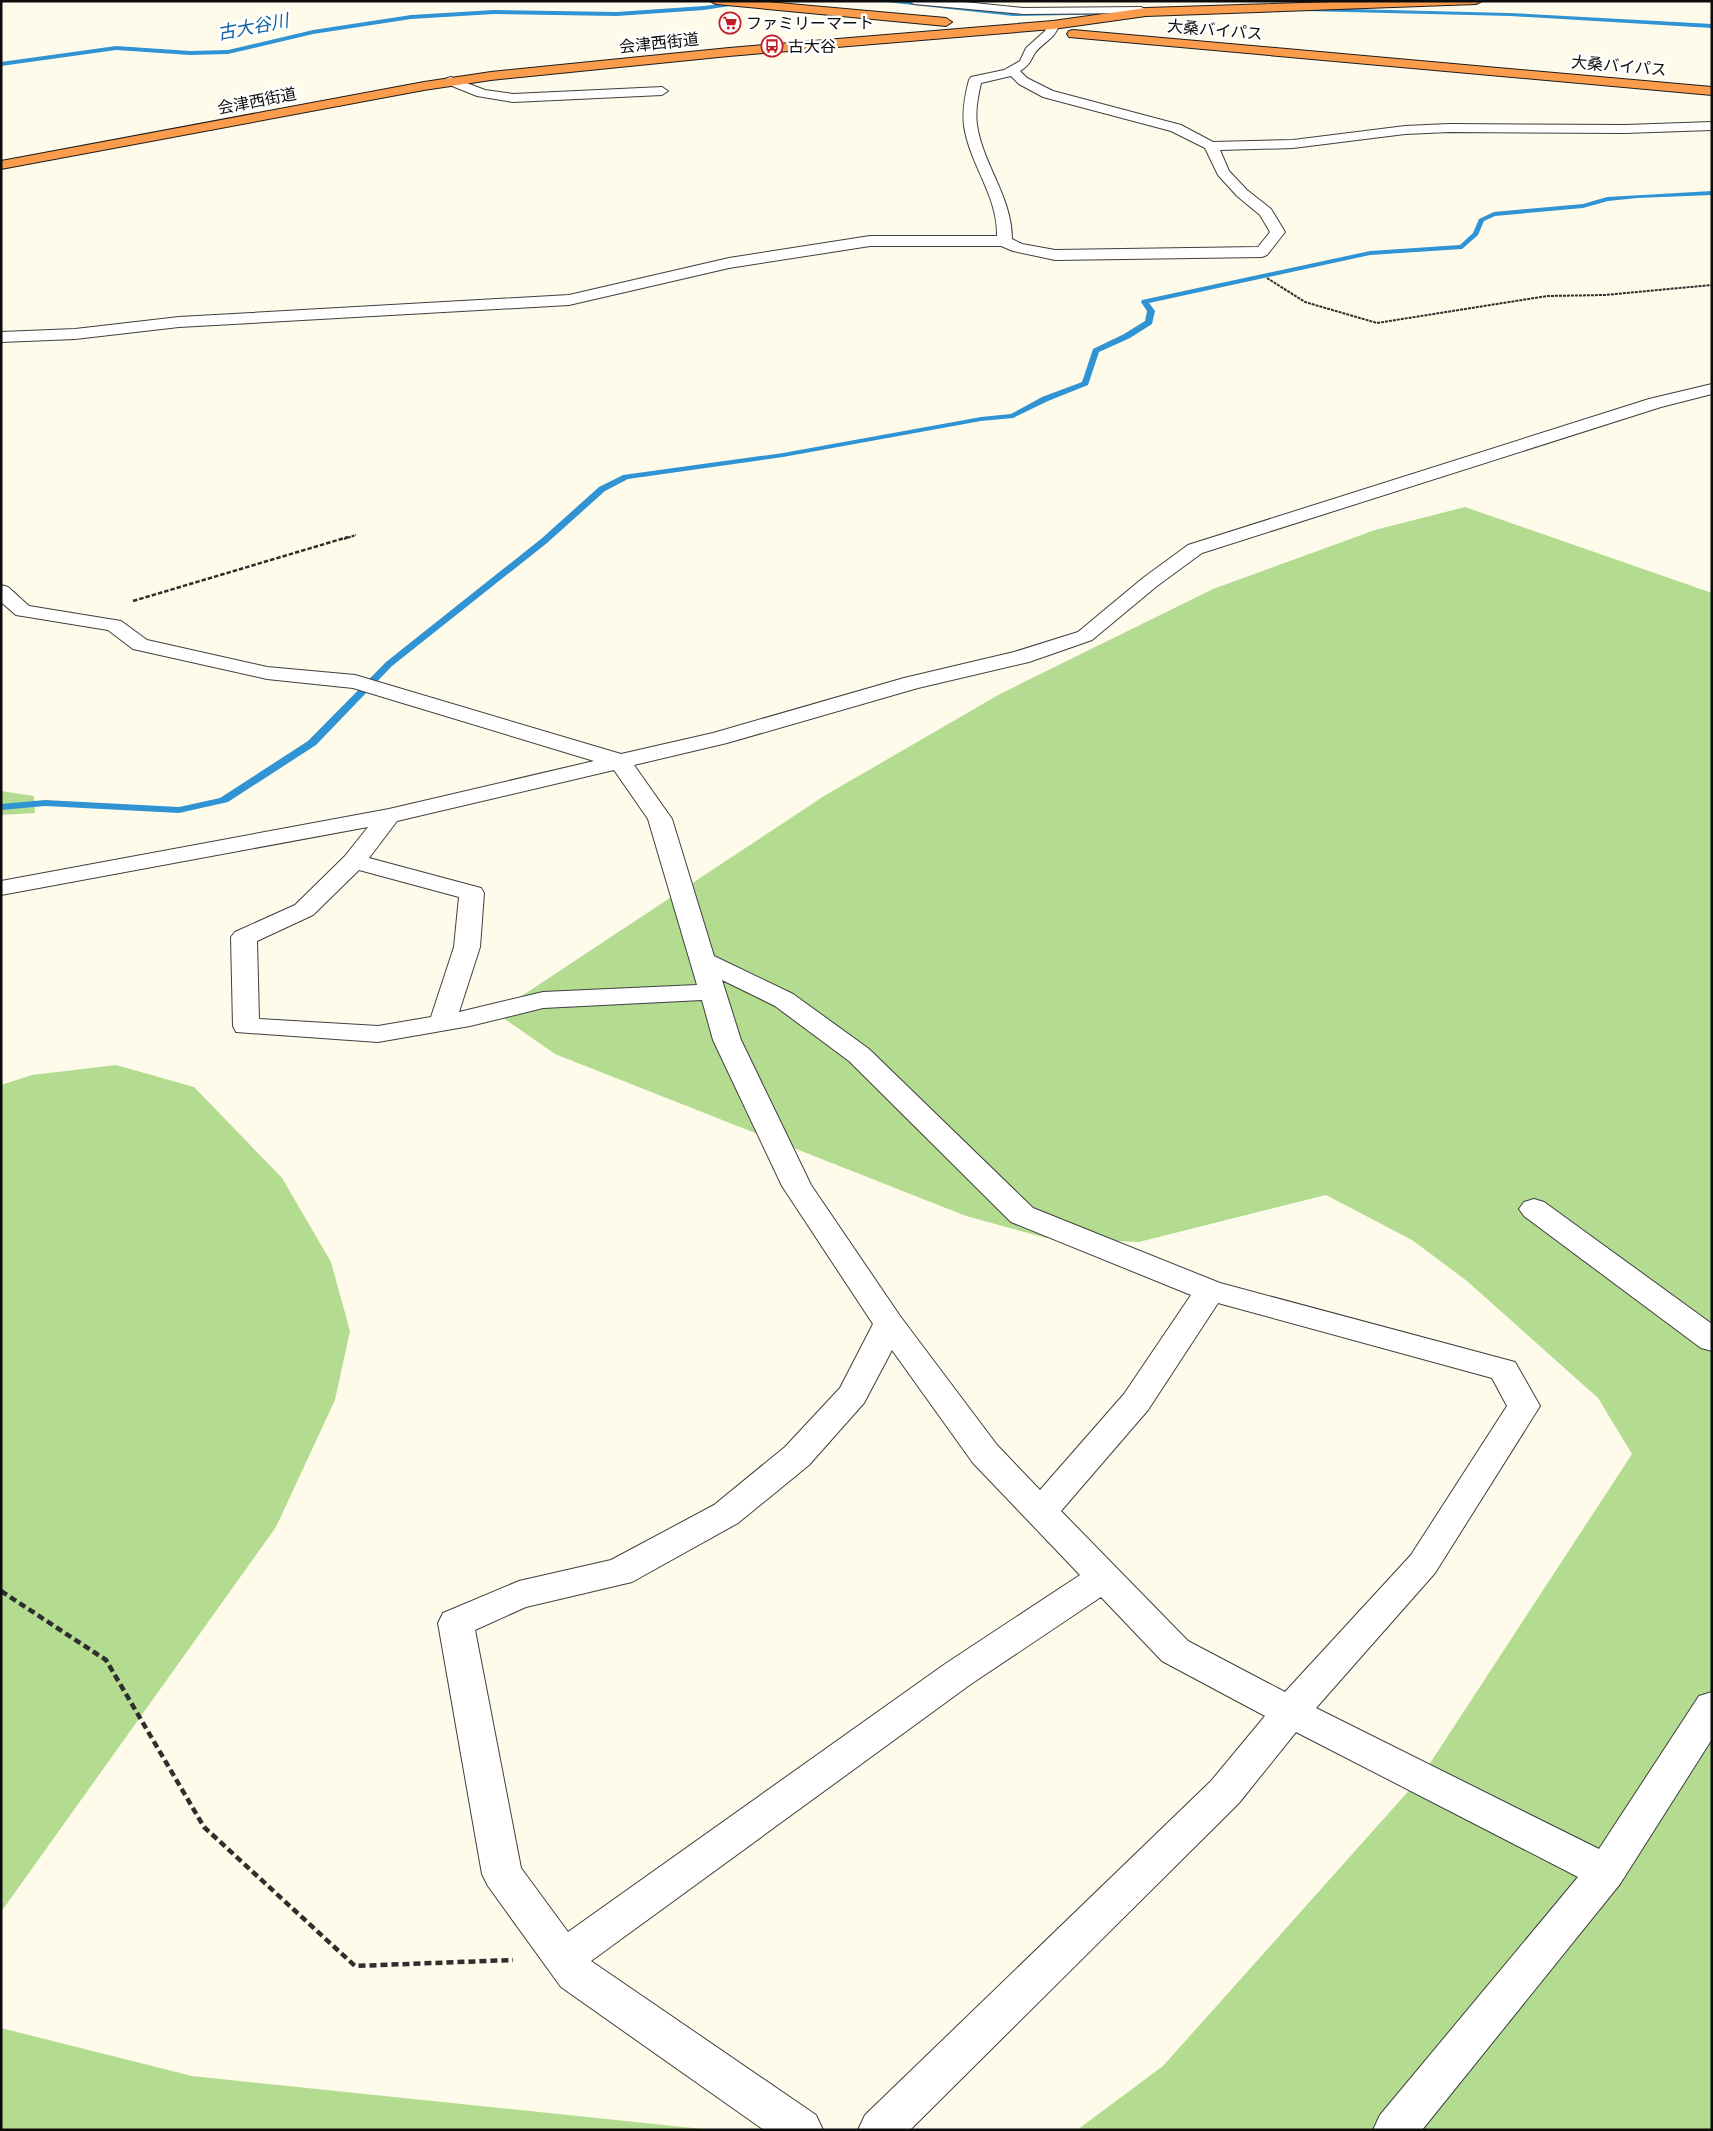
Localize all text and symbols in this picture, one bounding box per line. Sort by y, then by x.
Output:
water label: 古大谷川 [216,9,292,45]
supermarket icon: ファミリーマート [718,11,742,35]
place label: ファミリーマート [746,14,874,33]
street label: 大桑バイパス [1167,16,1263,44]
street label: 会津西街道 [618,29,700,57]
bus stop icon: 古大谷 [760,34,784,58]
place label: 古大谷 [788,37,836,56]
street label: 大桑バイパス [1571,52,1667,80]
street label: 会津西街道 [216,84,298,118]

